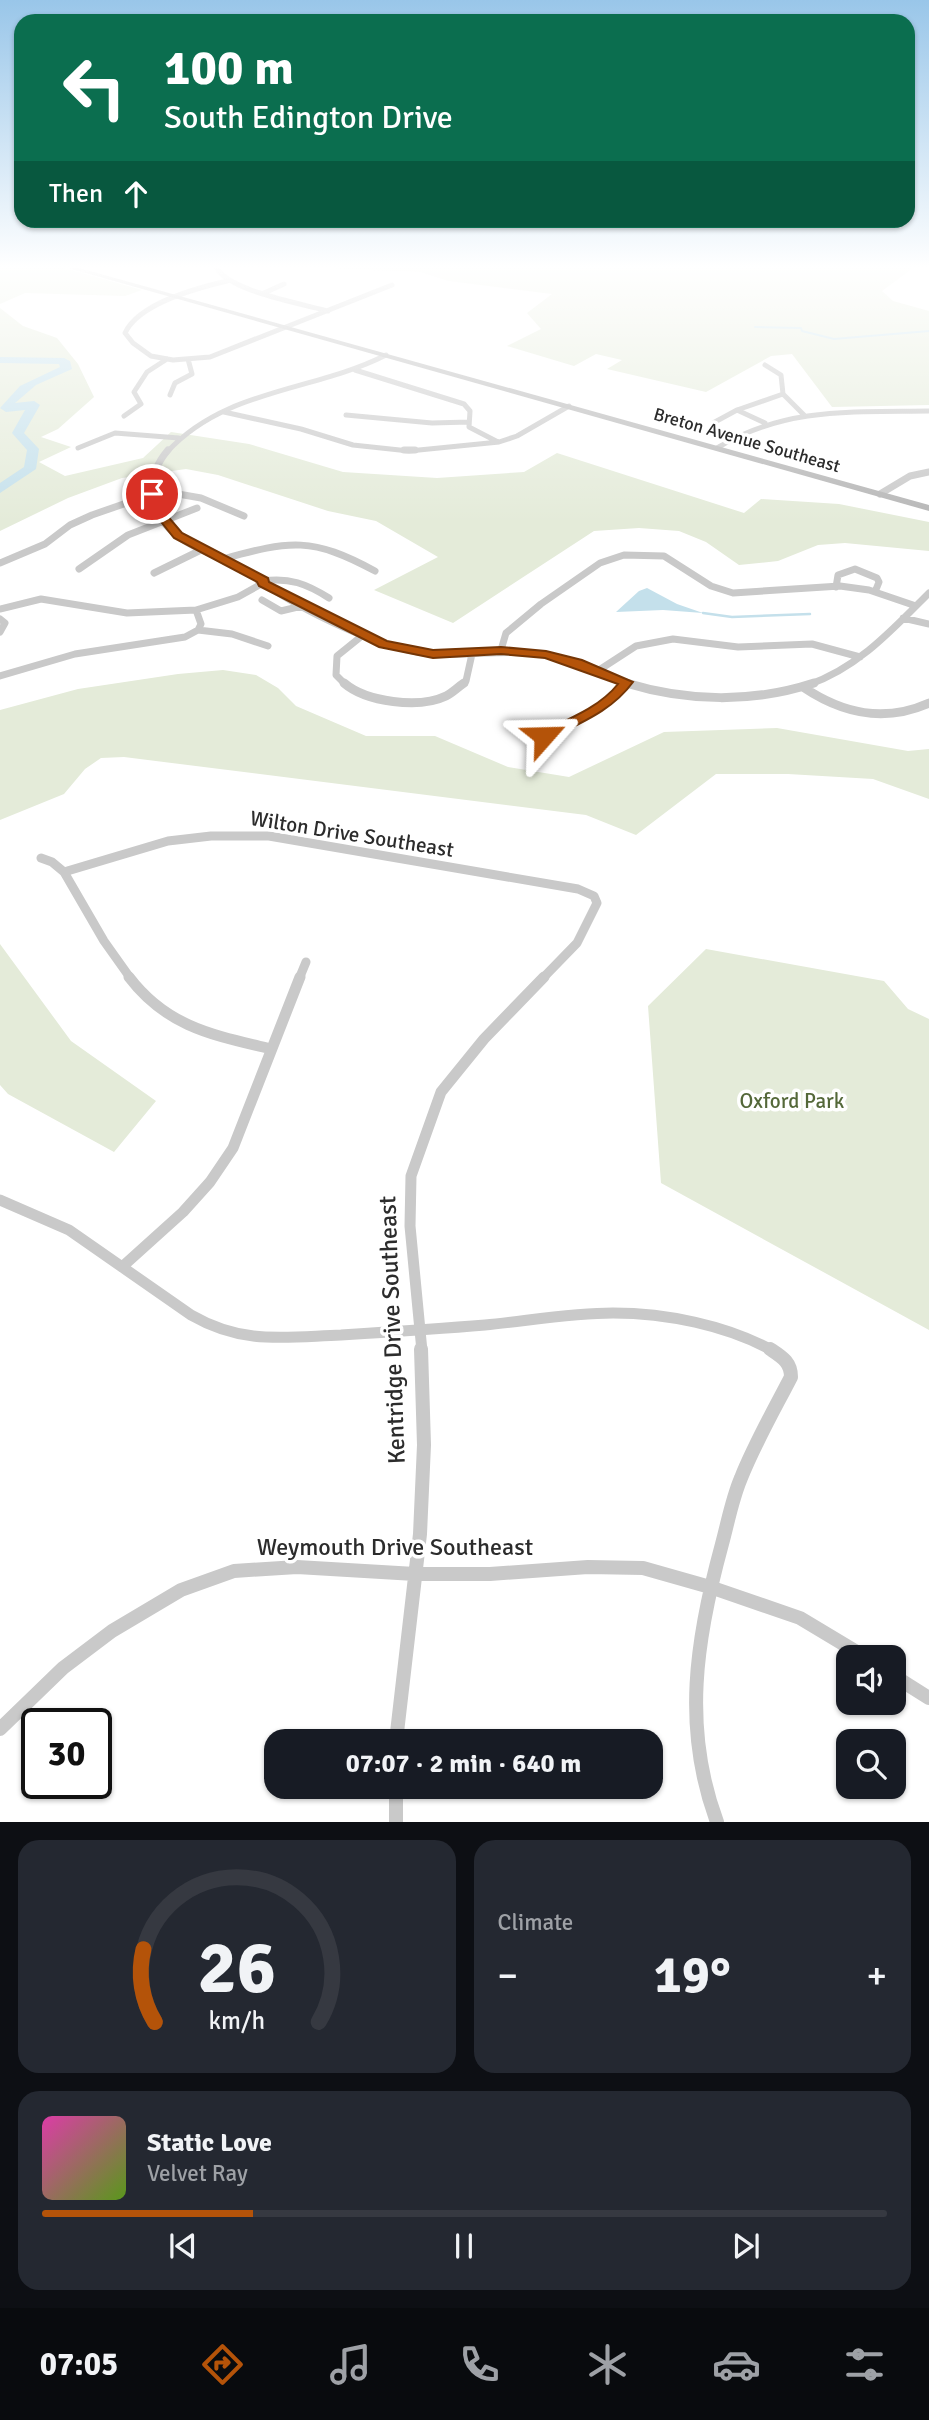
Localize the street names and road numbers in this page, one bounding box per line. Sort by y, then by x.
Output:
street label: Breton Avenue Southeast [651,403,843,477]
street label: Wilton Drive Southeast [248,805,456,863]
street label: Kentridge Drive Southeast [372,1195,412,1465]
street label: Weymouth Drive Southeast [257,1532,533,1562]

